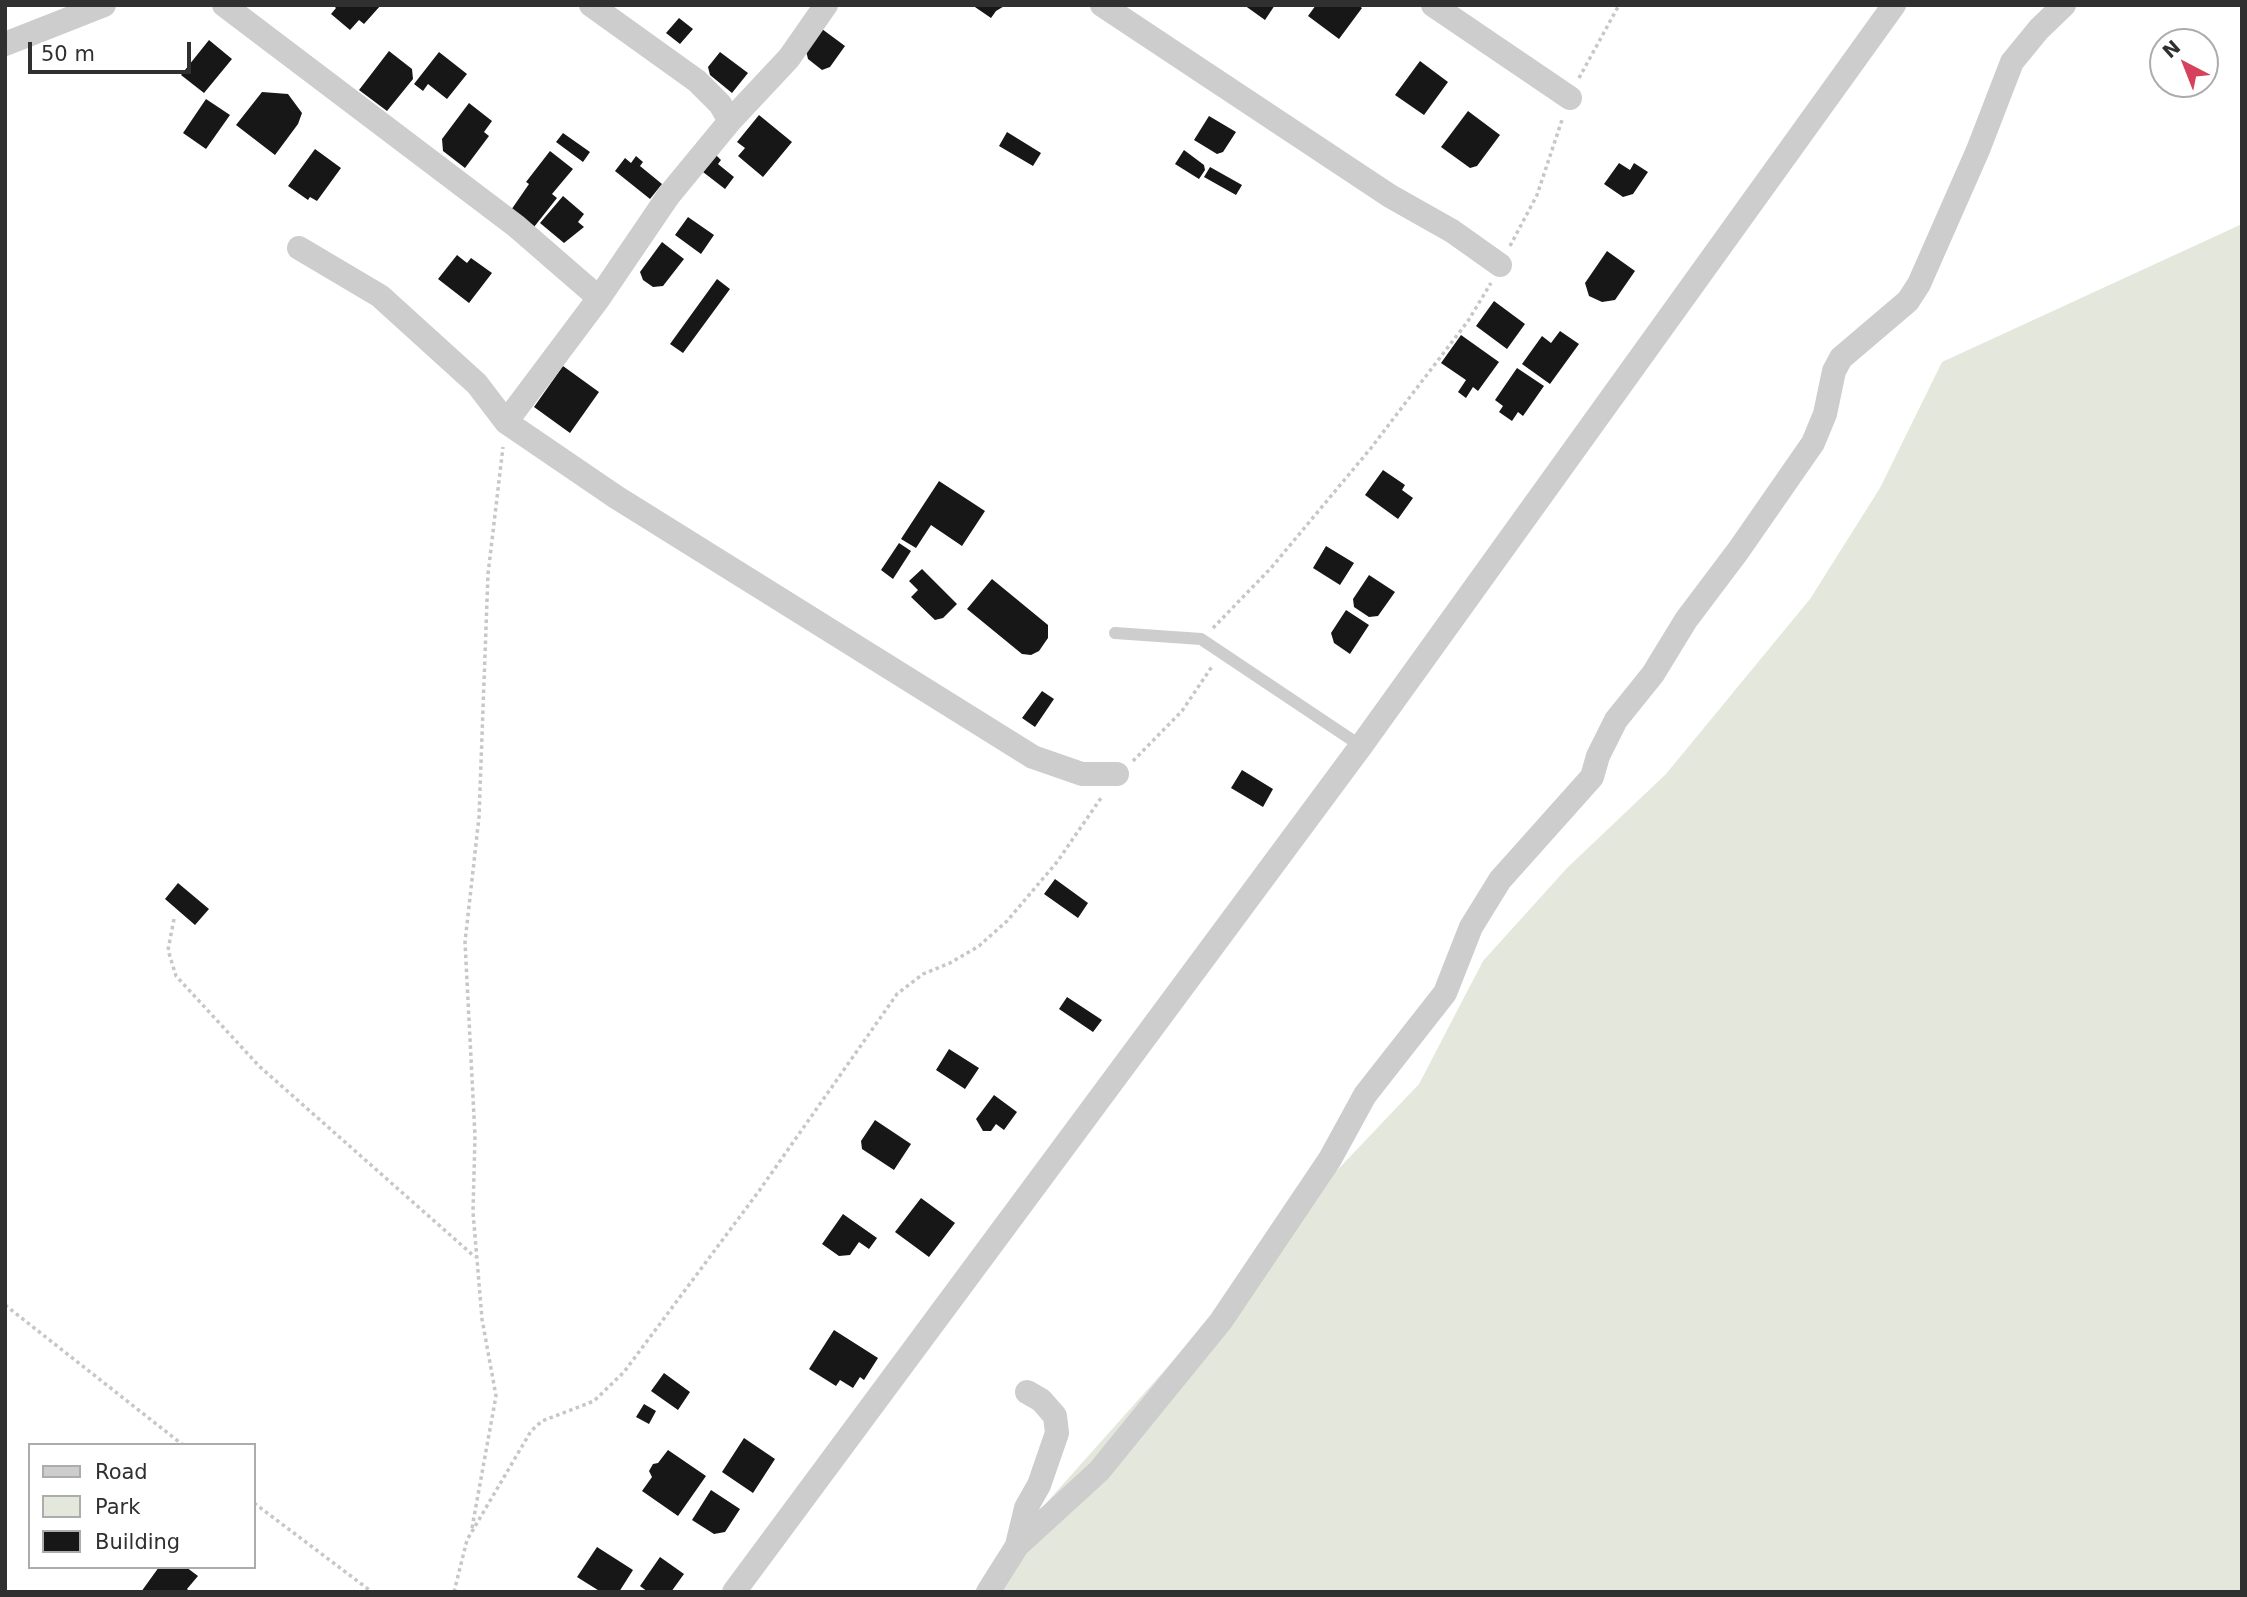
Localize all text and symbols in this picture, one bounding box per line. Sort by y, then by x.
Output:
scale bar [32,28,194,72]
north arrow [2149,28,2219,98]
text: N [2158,35,2185,62]
text: 50 m [41,42,95,66]
legend [28,1443,256,1569]
text: Road [95,1460,148,1484]
text: Park [95,1495,140,1519]
text: Building [95,1530,180,1554]

